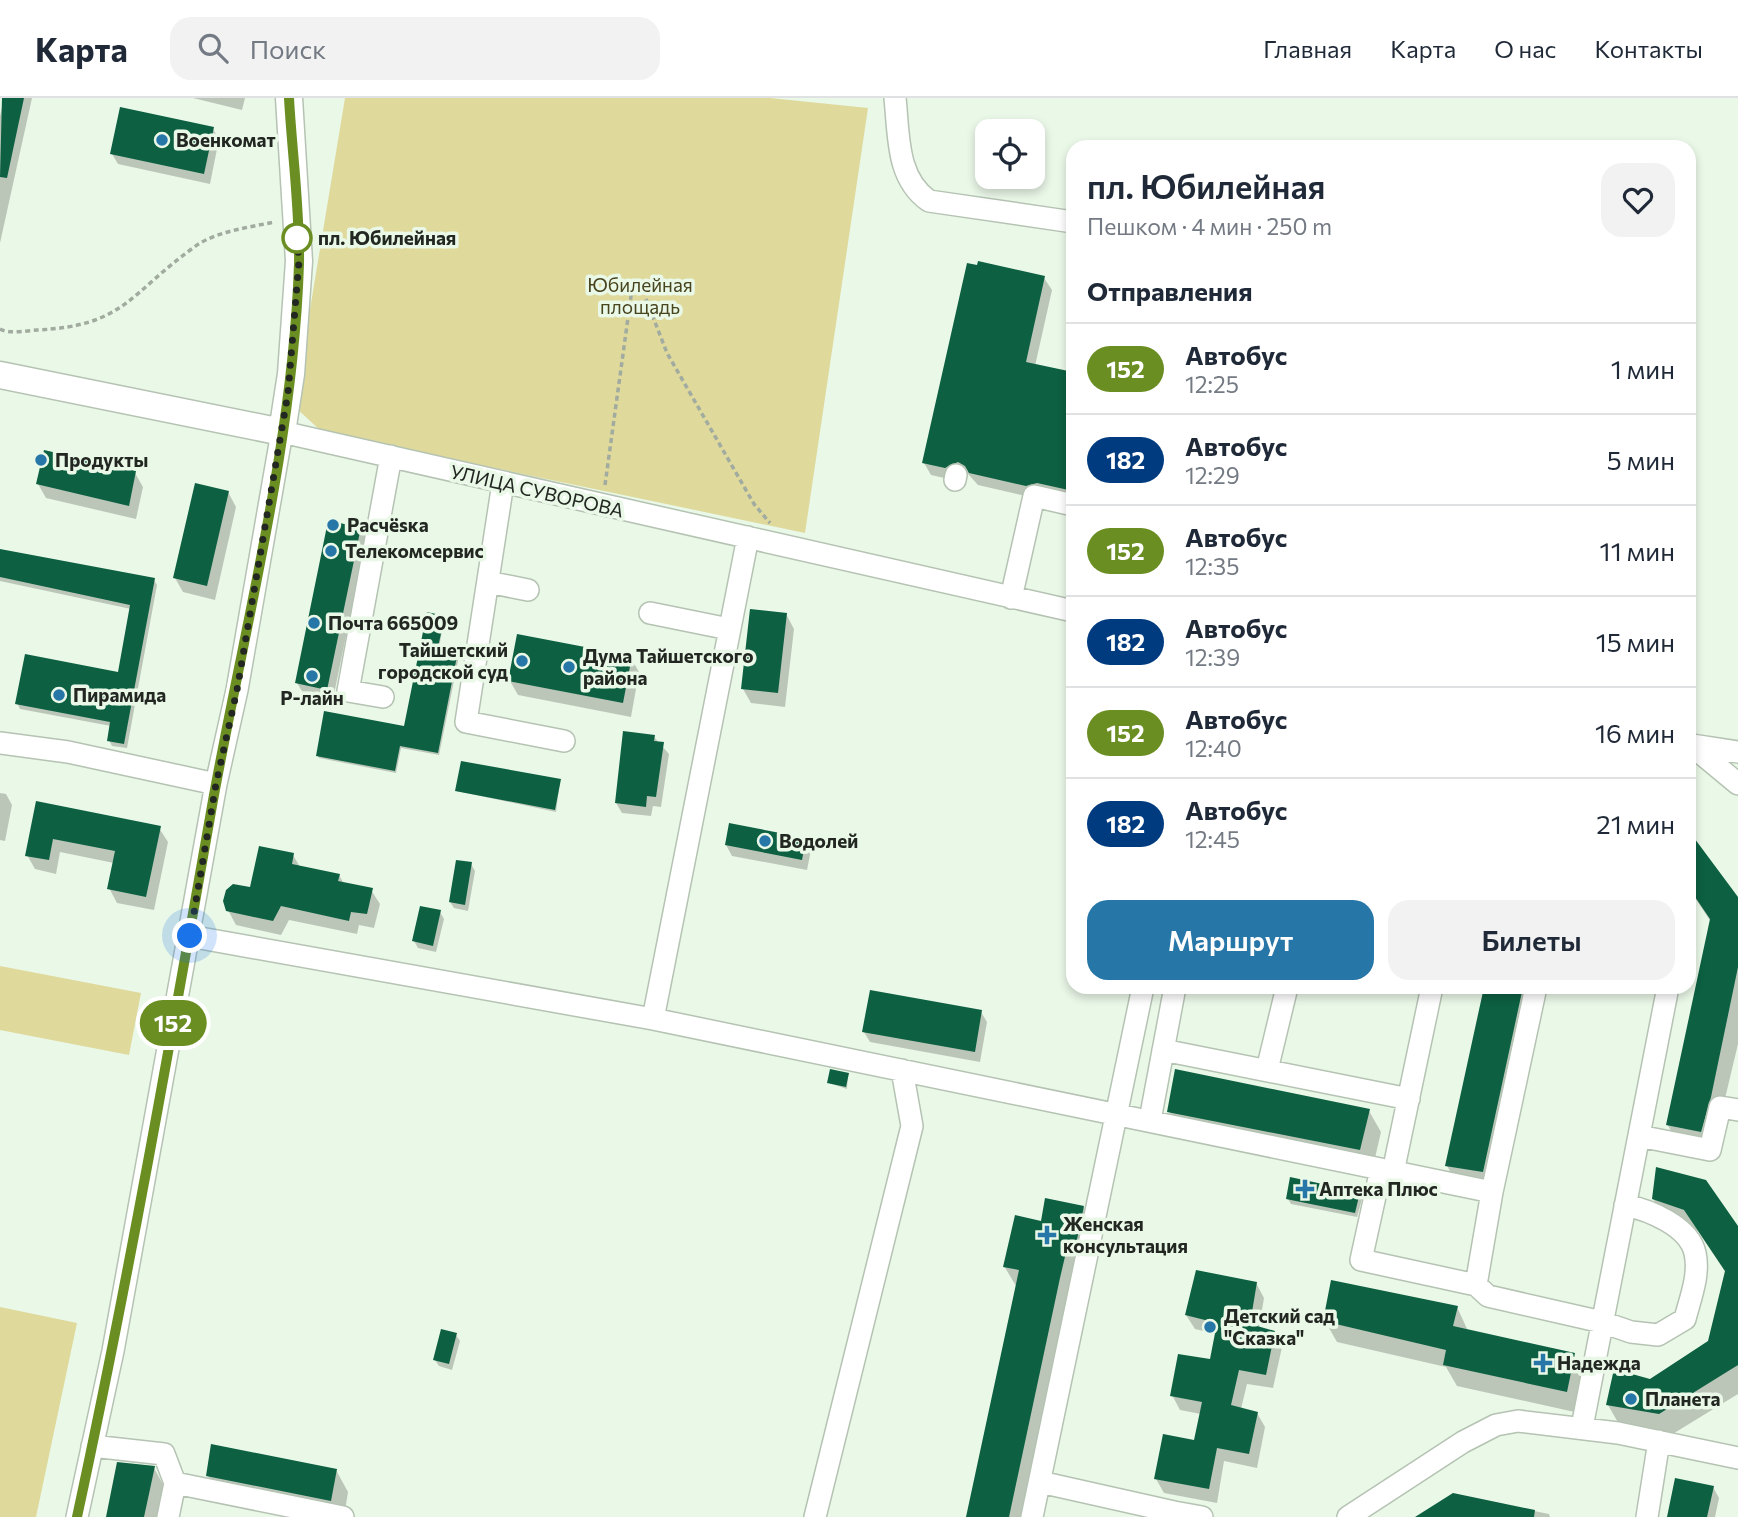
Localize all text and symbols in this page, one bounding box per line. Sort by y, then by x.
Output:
search box [170,17,660,80]
text: Карта [35,28,128,69]
icon: search [194,29,232,67]
text: Поиск [250,33,326,64]
text: Главная [1263,34,1352,63]
text: Карта [1390,34,1456,63]
text: О нас [1494,34,1556,63]
text: Контакты [1594,34,1703,63]
map controls [975,119,1045,189]
button: locate [975,119,1045,189]
place label: Военкомат [176,128,276,151]
marker: Военкомат [154,132,170,148]
button: heart [1601,163,1675,237]
text: пл. Юбилейная [1087,165,1326,206]
text: Пешком · 4 мин · 250 m [1087,212,1332,240]
marker: пл. Юбилейная [282,223,312,253]
place label: пл. Юбилейная [318,226,456,249]
park label: Юбилейная площадь [587,273,693,318]
text: Отправления [1087,275,1253,306]
text: Автобус [1185,339,1287,370]
text: 1 мин [1611,353,1675,384]
text: 152 [1106,354,1145,383]
text: 12:25 [1185,370,1239,398]
text: Автобус [1185,430,1287,461]
text: 5 мин [1607,444,1675,475]
text: 182 [1106,445,1145,474]
place label: Продукты [55,448,148,471]
marker: Продукты [33,452,49,468]
street label: УЛИЦА СУВОРОВА [448,459,626,522]
text: 12:29 [1185,461,1240,489]
place label: Расчёsка [347,513,429,536]
marker: Расчёsка [325,517,341,533]
text: Автобус [1185,521,1287,552]
text: 11 мин [1600,535,1675,566]
text: 152 [1106,536,1145,565]
place label: Телекомсервис [345,539,484,562]
marker: Телекомсервис [323,543,339,559]
text: 12:35 [1185,552,1239,580]
place label: Почта 665009 [328,611,458,634]
text: Автобус [1185,612,1287,643]
marker: Почта 665009 [306,615,322,631]
text: 15 мин [1596,626,1675,657]
text: 182 [1106,627,1145,656]
place label: Тайшетский городской суд [378,638,508,683]
text: 12:39 [1185,643,1240,671]
place label: Дума Тайшетского района [583,644,754,689]
marker: Тайшетский городской суд [514,653,530,669]
marker: Дума Тайшетского района [561,659,577,675]
marker: Р-лайн [304,668,320,684]
place label: Пирамида [73,683,166,706]
place label: Р-лайн [280,686,344,709]
marker: Пирамида [51,687,67,703]
text: Автобус [1185,703,1287,734]
text: 16 мин [1595,717,1675,748]
text: 152 [1106,718,1145,747]
text: 12:40 [1185,734,1242,762]
text: Автобус [1185,794,1287,825]
text: 21 мин [1596,808,1675,839]
text: 182 [1106,809,1145,838]
text: 12:45 [1185,825,1240,853]
place label: Водолей [779,829,858,852]
marker: Водолей [757,833,773,849]
button: Маршрут [1087,900,1374,980]
button: Билеты [1388,900,1675,980]
your location [172,918,207,953]
line badge: 152 [133,1000,213,1046]
text: 152 [154,1008,192,1037]
place label: Аптека Плюс [1319,1177,1438,1200]
marker: Аптека Плюс [1297,1181,1313,1197]
place label: Женская консультация [1063,1212,1188,1257]
marker: Женская консультация [1037,1225,1057,1245]
place label: Детский сад "Сказка" [1224,1304,1335,1349]
marker: Детский сад "Сказка" [1202,1319,1218,1335]
place label: Надежда [1557,1351,1641,1374]
marker: Надежда [1535,1355,1551,1371]
place label: Планета [1645,1387,1721,1410]
marker: Планета [1623,1391,1639,1407]

